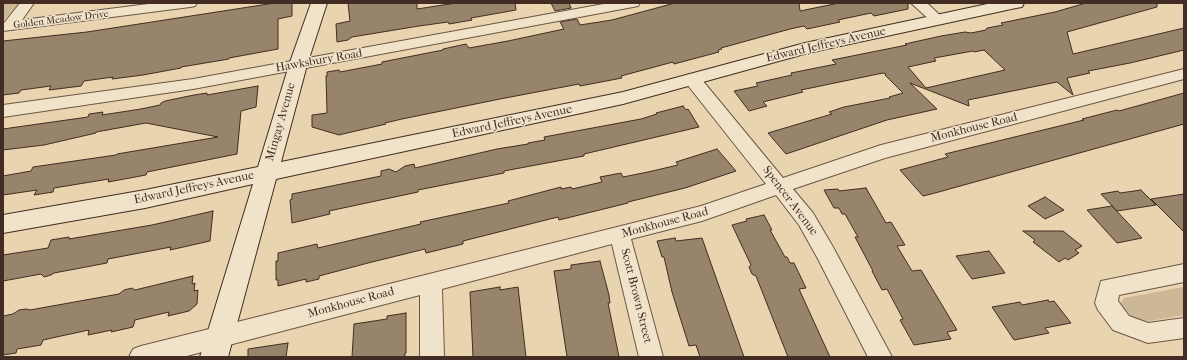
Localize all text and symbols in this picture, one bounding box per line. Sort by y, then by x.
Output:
street label: Golden Meadow Drive [13,8,109,32]
street label: Edward Jeffreys Avenue [765,24,887,66]
street label: Hawksbury Road [274,46,364,76]
street label: Mingay Avenue [263,81,299,163]
street label: Edward Jeffreys Avenue [451,102,573,142]
street label: Monkhouse Road [929,110,1019,146]
street label: Spencer Avenue [759,163,821,239]
street label: Edward Jeffreys Avenue [133,168,255,208]
street label: Monkhouse Road [620,205,710,241]
street label: Scott Brown Street [617,247,655,345]
street label: Monkhouse Road [306,285,396,321]

